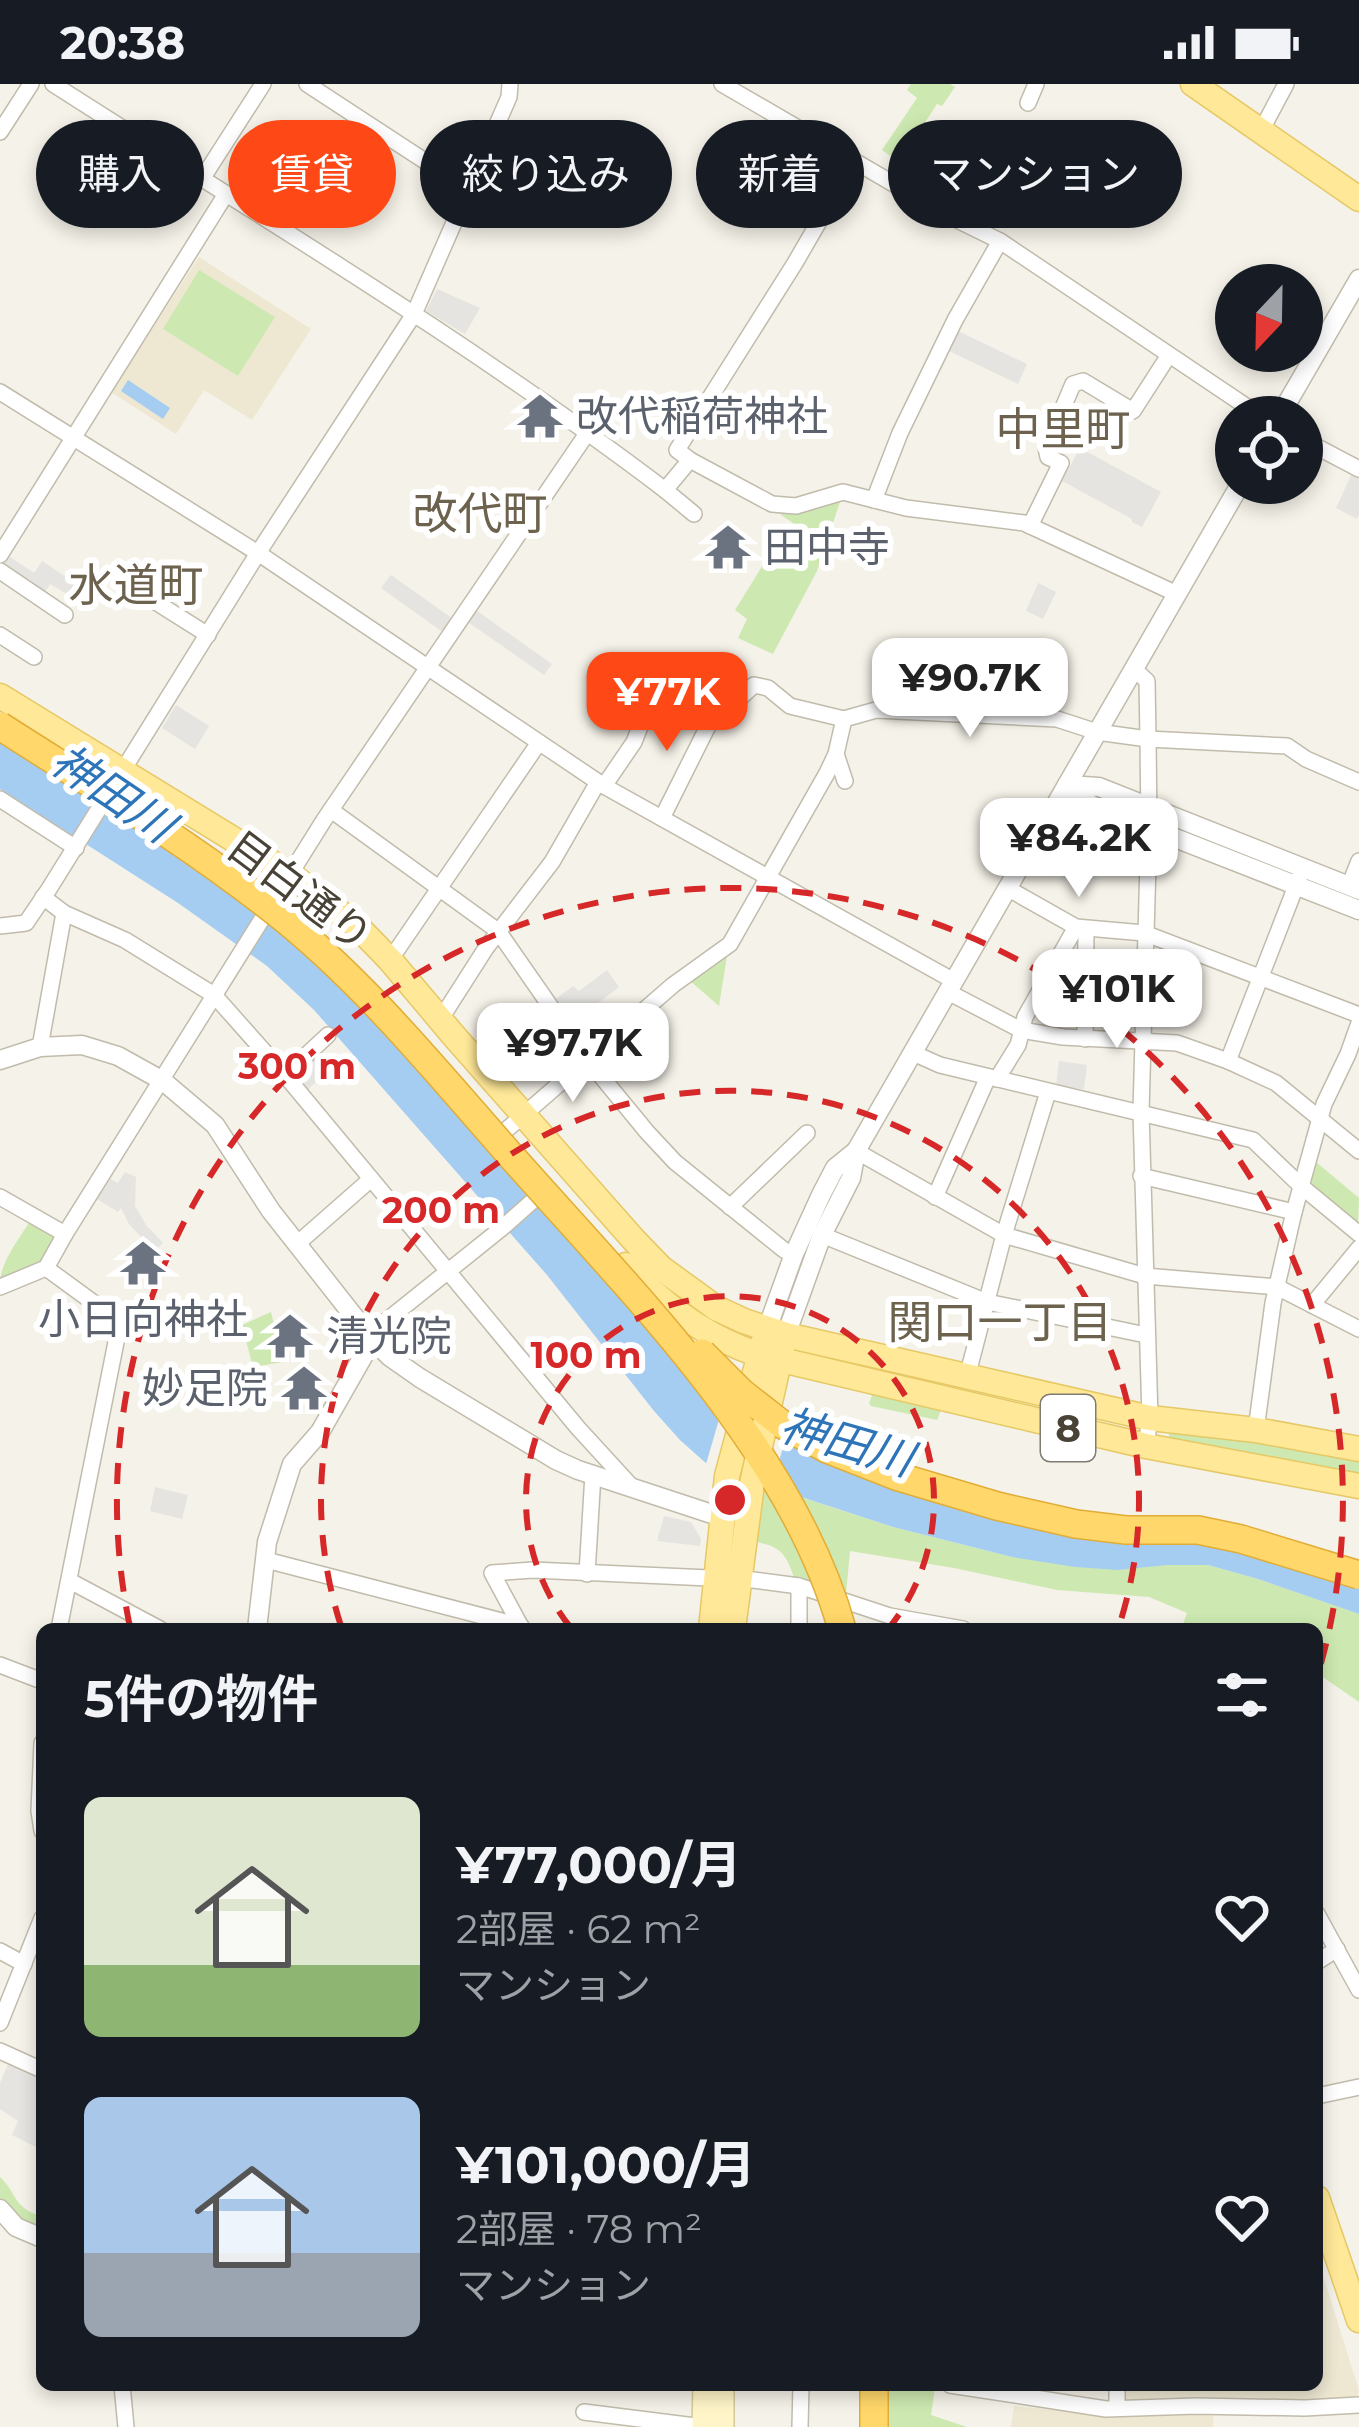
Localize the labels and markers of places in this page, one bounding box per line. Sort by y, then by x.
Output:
place label: 改代稲荷神社 [576,390,828,442]
temple icon: 改代稲荷神社 [515,391,565,441]
place label: 田中寺 [764,521,890,573]
temple icon: 田中寺 [703,522,753,572]
pin: ¥90.7K [872,638,1068,740]
pin: ¥77K [596,652,738,754]
pin: ¥84.2K [981,798,1177,900]
pin: ¥101K [1033,949,1201,1051]
pin: ¥97.7K [475,1003,671,1105]
temple icon: 小日向神社 [118,1238,168,1288]
place label: 小日向神社 [38,1293,248,1345]
place label: 清光院 [326,1310,452,1362]
temple icon: 清光院 [265,1311,315,1361]
place label: 妙足院 [142,1362,268,1414]
temple icon: 妙足院 [279,1363,329,1413]
centre of rings [709,1479,751,1521]

